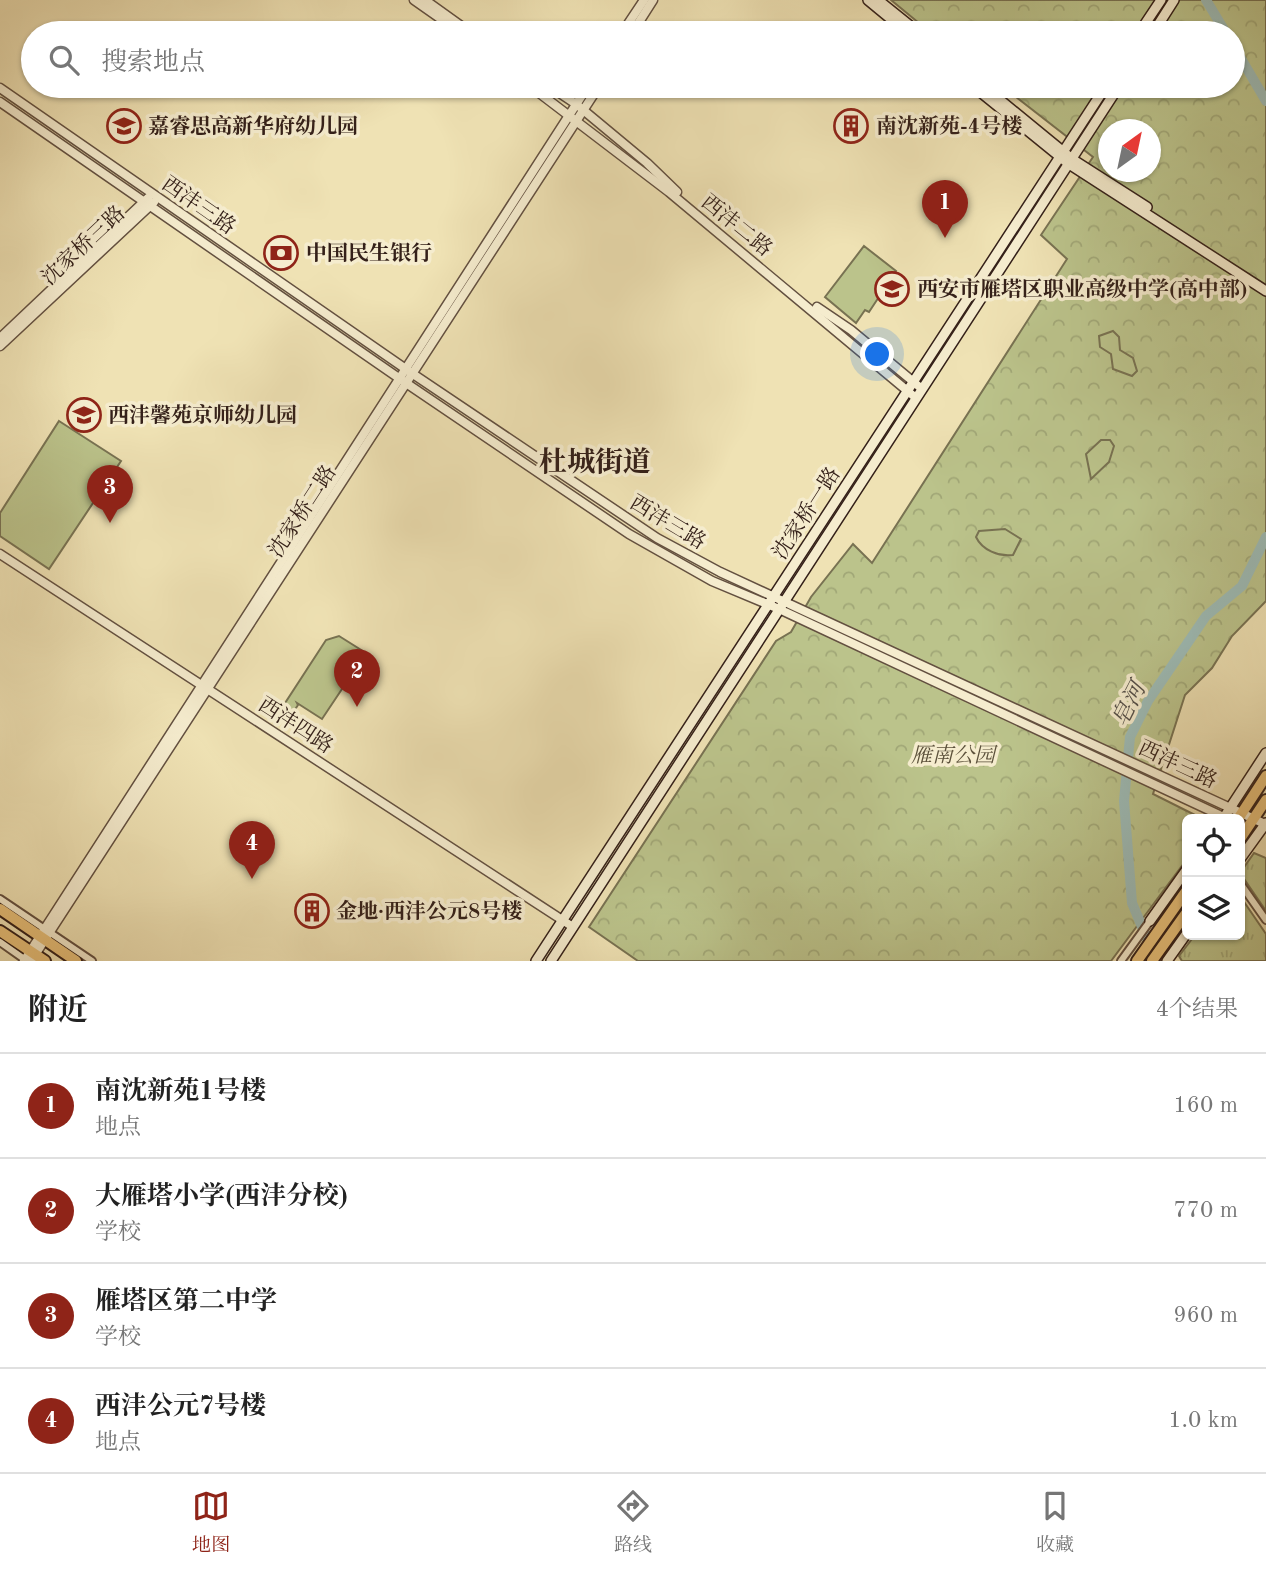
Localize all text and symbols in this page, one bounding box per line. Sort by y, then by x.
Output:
search box [21,21,1245,98]
icon: search [45,41,83,79]
text: 搜索地点 [101,50,205,76]
school or university icon: 嘉睿思高新华府幼儿园 [105,107,143,145]
building icon: 南沈新苑-4号楼 [832,107,870,145]
place label: 嘉睿思高新华府幼儿园 [148,114,358,138]
place label: 南沈新苑-4号楼 [876,115,1022,138]
north arrow [1098,119,1161,182]
street label: 西沣三路 [158,172,240,239]
pin: 1 [922,180,968,238]
street label: 西沣二路 [697,190,777,261]
street label: 沈家桥三路 [37,201,130,290]
bank icon: 中国民生银行 [262,234,300,272]
place label: 中国民生银行 [306,242,432,265]
school or university icon: 西安市雁塔区职业高级中学(高中部) [873,270,911,308]
place label: 西安市雁塔区职业高级中学(高中部) [917,277,1248,301]
your location [860,337,894,371]
school or university icon: 西沣馨苑京师幼儿园 [65,396,103,434]
place label: 西沣馨苑京师幼儿园 [108,403,297,427]
district label: 杜城街道 [539,447,651,478]
street label: 沈家桥二路 [264,461,341,562]
street label: 沈家桥一路 [768,463,845,564]
pin: 3 [87,465,133,523]
street label: 西沣三路 [626,491,710,554]
pin: 2 [334,649,380,707]
water label: 皂河 [1107,674,1152,730]
street label: 西沣四路 [254,693,337,758]
street label: 西沣三路 [1135,736,1221,793]
park label: 雁南公园 [911,744,998,767]
map controls [1182,814,1245,940]
button: locate [1182,814,1245,877]
pin: 4 [229,821,275,879]
button: layers [1182,877,1245,940]
building icon: 金地·西沣公元8号楼 [293,892,331,930]
place label: 金地·西沣公元8号楼 [336,899,522,923]
text: 附近 [28,996,88,1026]
text: 4个结果 [1156,998,1238,1021]
text: 南沈新苑1号楼 [95,1079,266,1105]
text: 1 [44,1094,58,1117]
text: 160 m [1173,1094,1238,1117]
text: 地点 [95,1116,141,1139]
text: 大雁塔小学(西沣分校) [95,1184,348,1210]
text: 2 [44,1199,58,1222]
text: 770 m [1173,1199,1238,1222]
text: 学校 [95,1221,141,1244]
text: 雁塔区第二中学 [95,1289,277,1315]
text: 3 [44,1304,58,1327]
text: 960 m [1173,1304,1238,1327]
text: 学校 [95,1326,141,1349]
text: 西沣公元7号楼 [95,1394,266,1420]
text: 4 [44,1409,58,1432]
text: 1.0 km [1168,1409,1238,1432]
text: 地点 [95,1431,141,1454]
tab: 地图 [192,1487,230,1558]
tab: 路线 [614,1487,652,1558]
tab: 收藏 [1036,1487,1074,1558]

